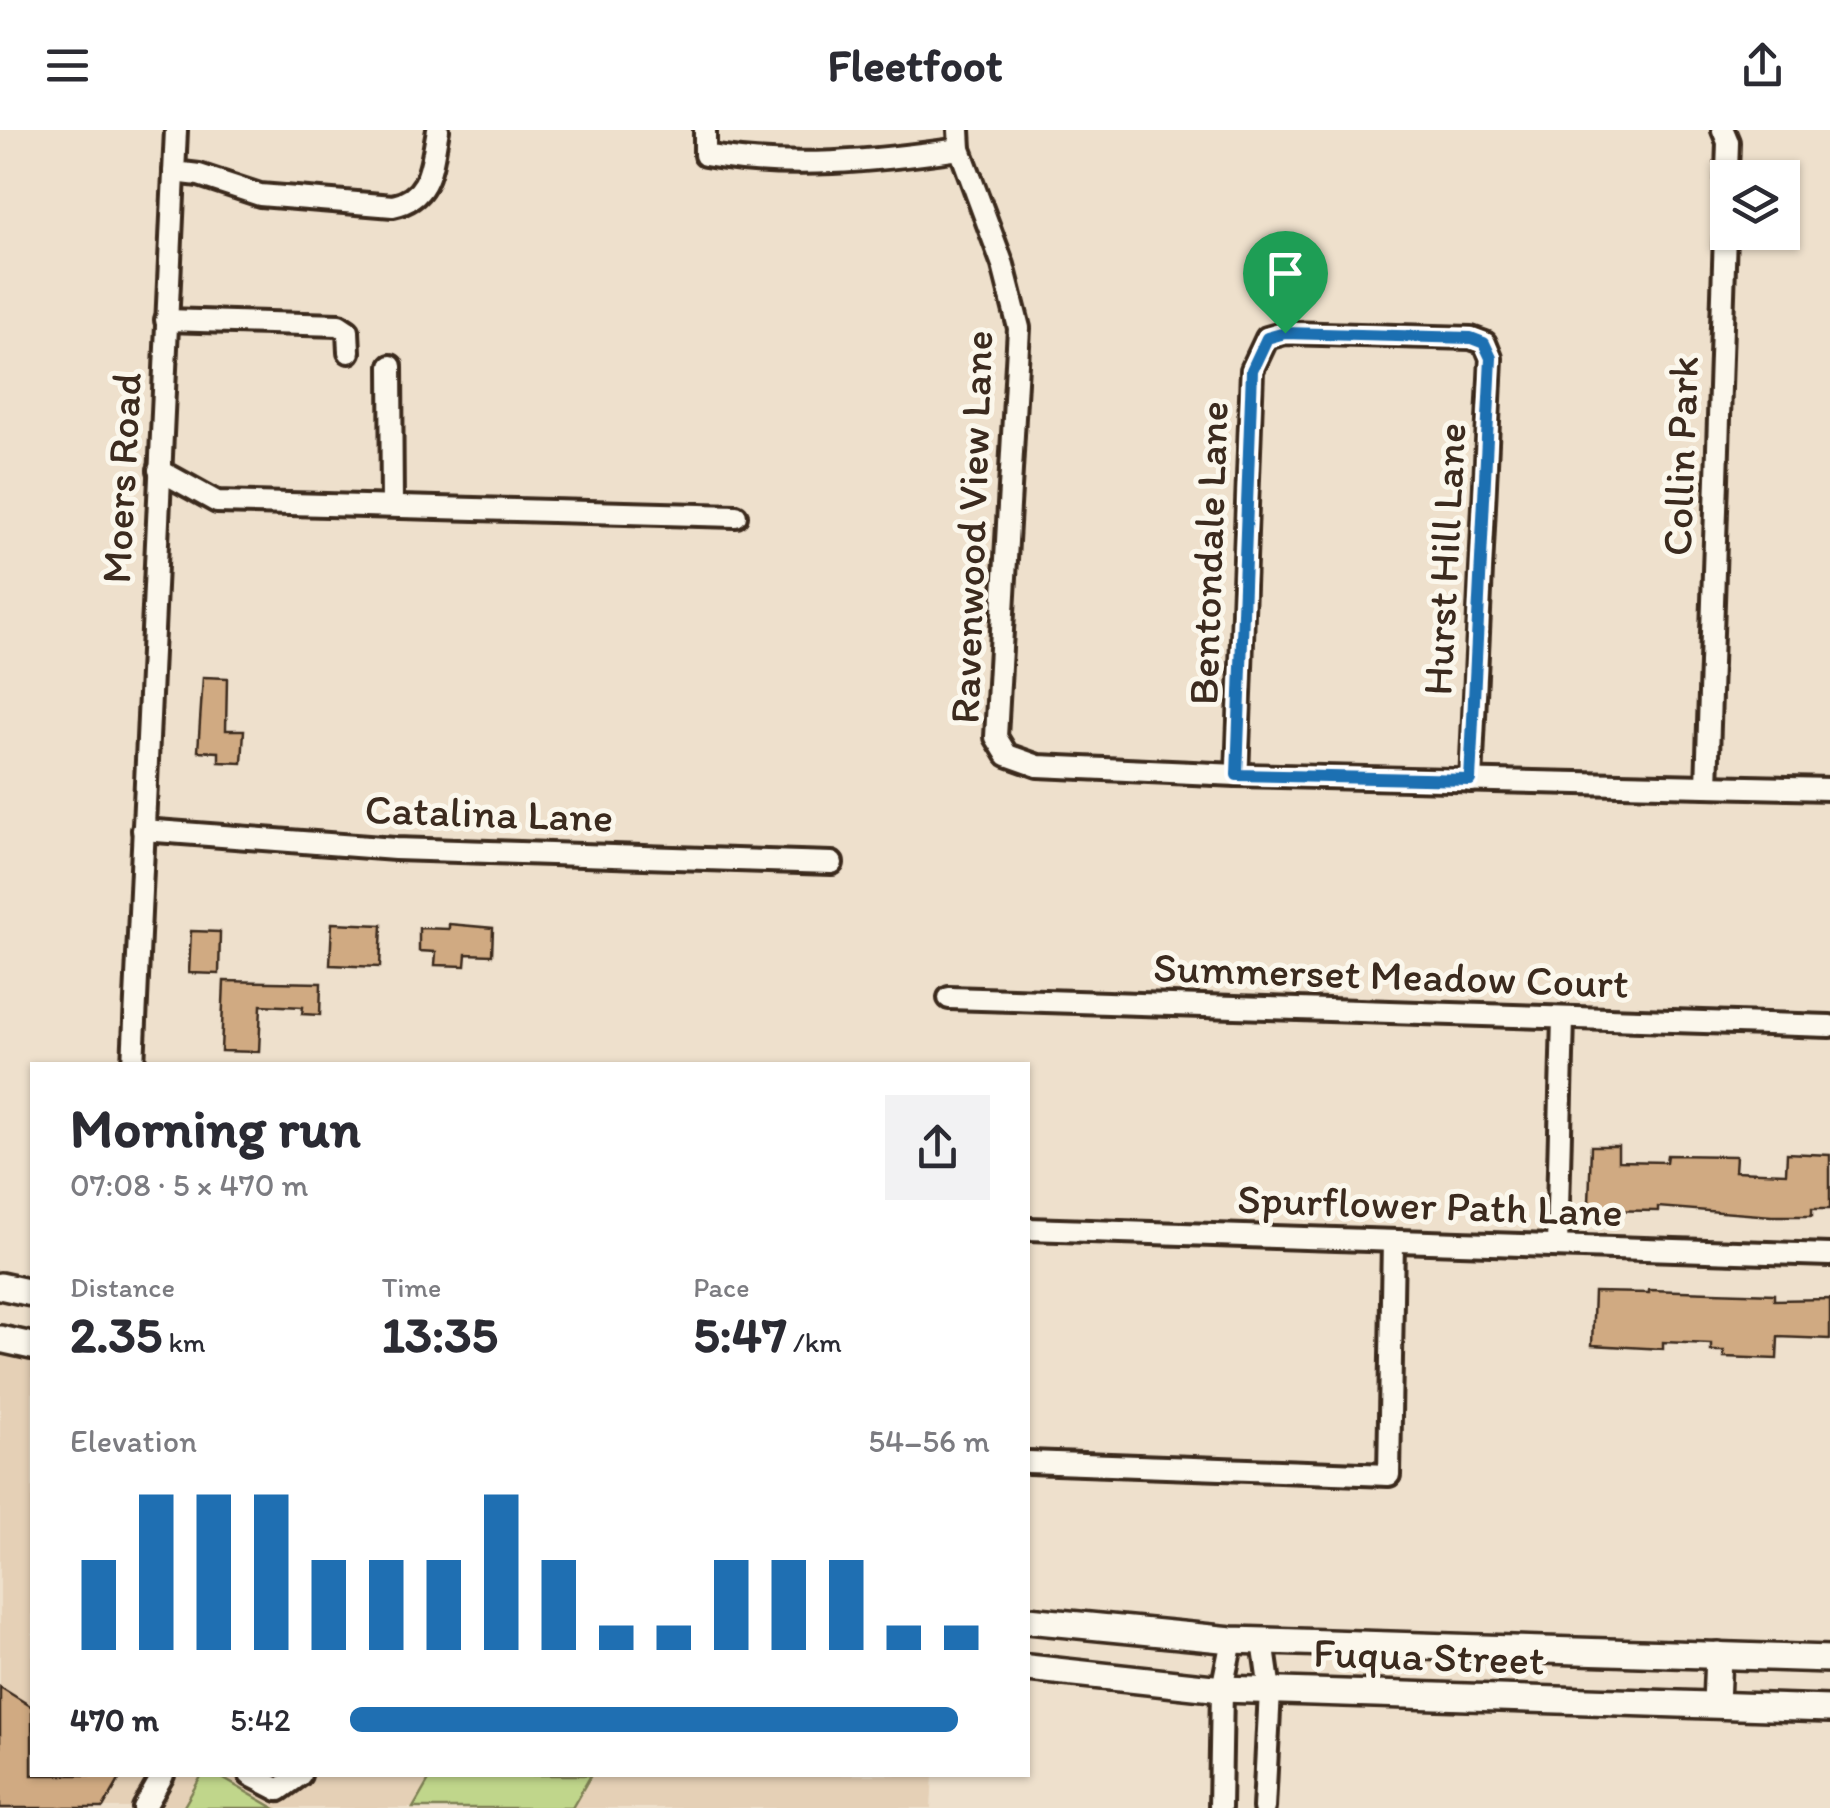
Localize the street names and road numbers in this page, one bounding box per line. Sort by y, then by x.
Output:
street label: Ravenwood View Lane [939,329,1003,725]
street label: Collin Park [1651,355,1709,557]
street label: Moers Road [90,371,152,585]
street label: Bentondale Lane [1177,400,1239,706]
street label: Hurst Hill Lane [1411,421,1477,697]
street label: Catalina Lane [364,783,614,843]
street label: Summerset Meadow Court [1152,941,1630,1009]
street label: Spurflower Path Lane [1236,1173,1624,1237]
street label: Fuqua Street [1312,1626,1546,1686]

